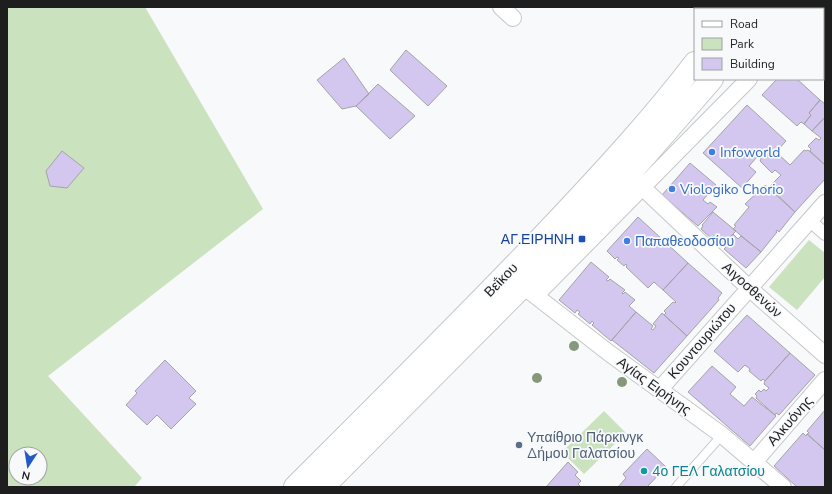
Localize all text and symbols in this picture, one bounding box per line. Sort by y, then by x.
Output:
legend [694,8,824,80]
text: Road [730,16,758,32]
text: Park [730,36,755,52]
text: Building [730,56,775,72]
place label: Infoworld [720,143,780,162]
marker: Infoworld [707,147,717,157]
place label: Viologiko Chorio [679,180,784,199]
marker: Viologiko Chorio [667,184,677,194]
place label: ΑΓ.ΕΙΡΗΝΗ [501,230,574,249]
place label: Παπαθεοδοσίου [635,232,734,251]
marker: ΑΓ.ΕΙΡΗΝΗ [577,234,587,244]
marker: Παπαθεοδοσίου [622,236,632,246]
street label: Αιγοσθενών [718,258,786,322]
street label: Βεΐκου [480,259,522,301]
street label: Κουντουριώτου [664,299,740,383]
street label: Αγίας Ειρήνης [613,353,695,420]
street label: Αλκυόνης [763,392,817,450]
place label: Υπαίθριο Πάρκινγκ Δήμου Γαλατσίου [527,428,644,463]
marker: Υπαίθριο Πάρκινγκ Δήμου Γαλατσίου [514,440,524,450]
north arrow [8,446,48,486]
place label: 4ο ΓΕΛ Γαλατσίου [652,462,765,481]
marker: 4ο ΓΕΛ Γαλατσίου [639,466,649,476]
text: N [20,467,32,483]

